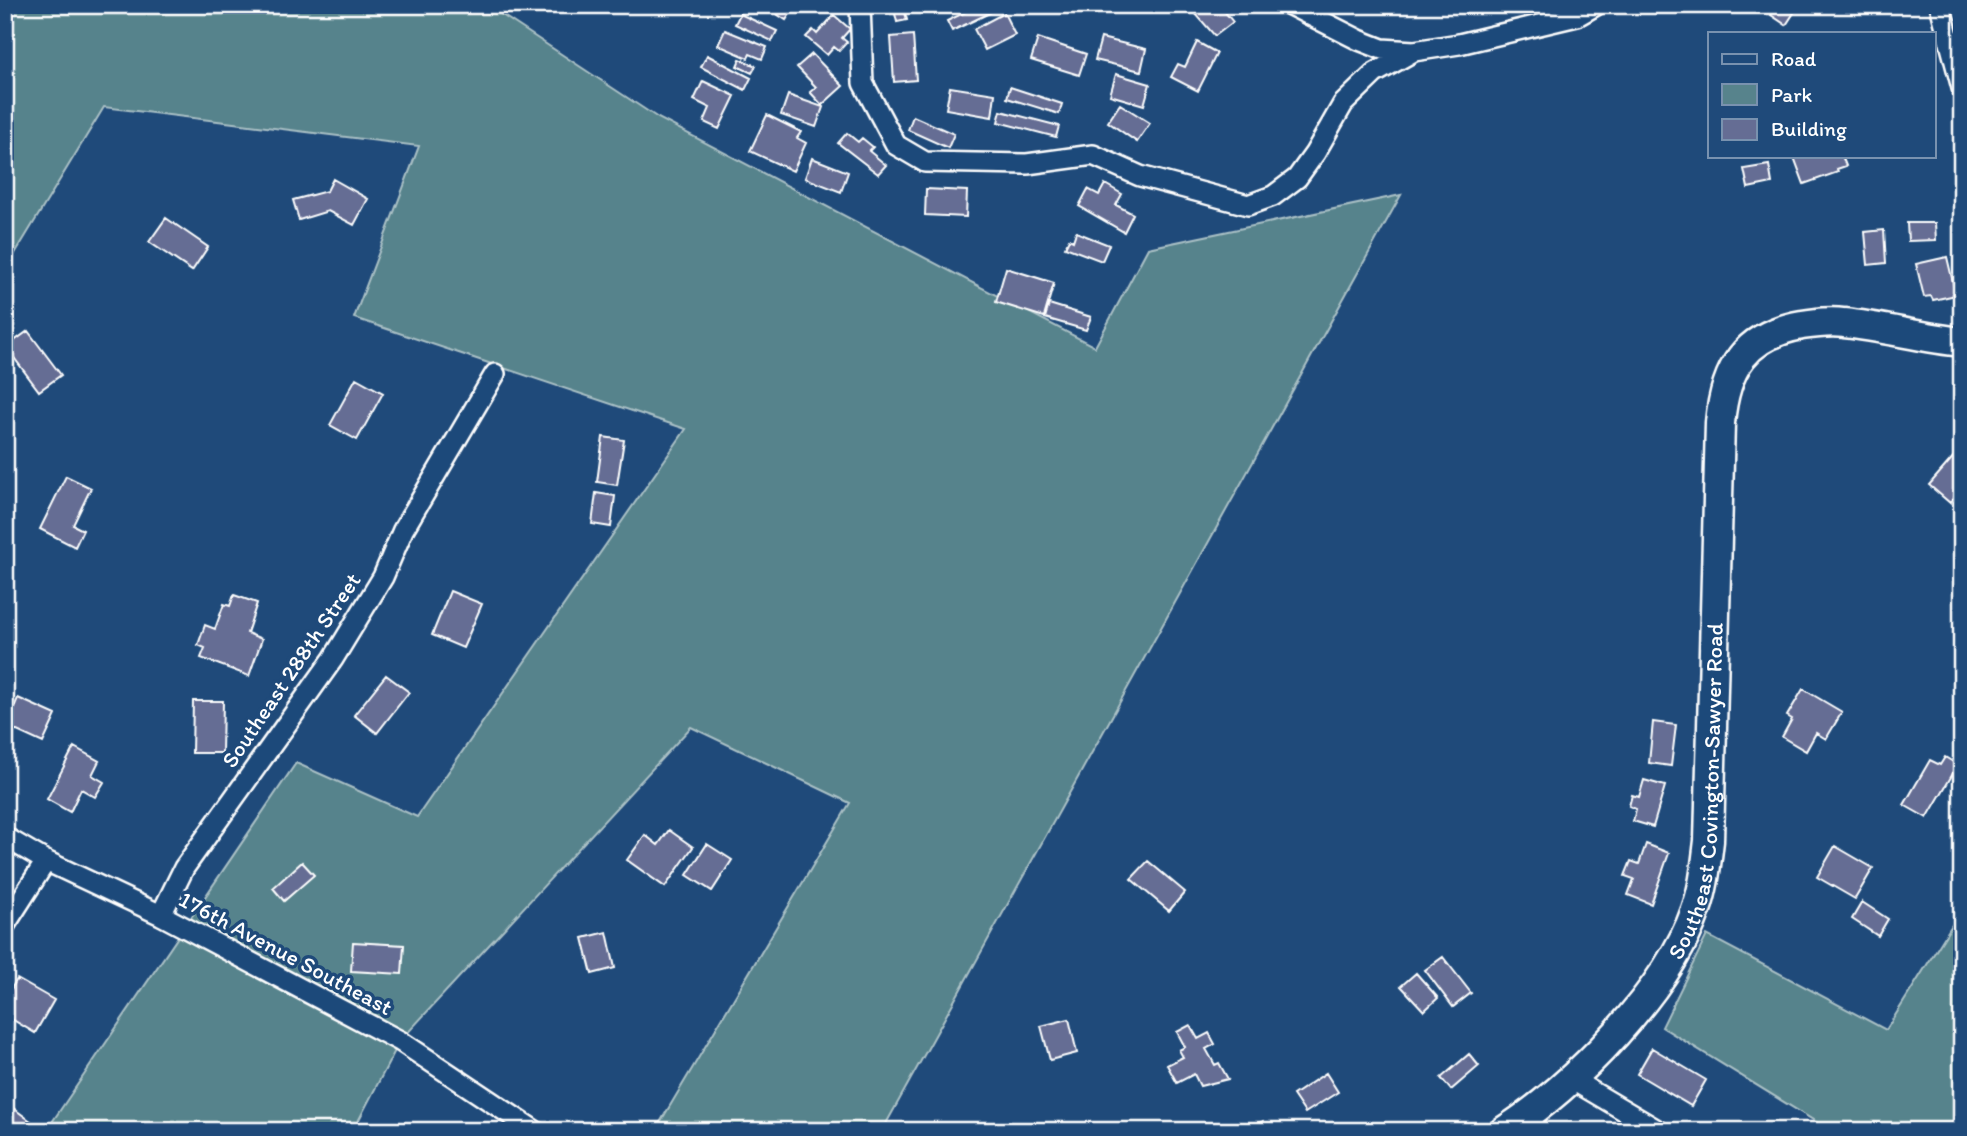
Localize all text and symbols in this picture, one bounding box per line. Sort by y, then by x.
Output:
legend [1708,32,1936,158]
text: Road [1771,46,1817,71]
text: Park [1771,82,1813,107]
text: Building [1771,116,1847,141]
street label: Southeast 288th Street [215,567,367,773]
street label: Southeast Covington-Sawyer Road [1661,622,1729,964]
street label: 176th Avenue Southeast [174,885,398,1021]

